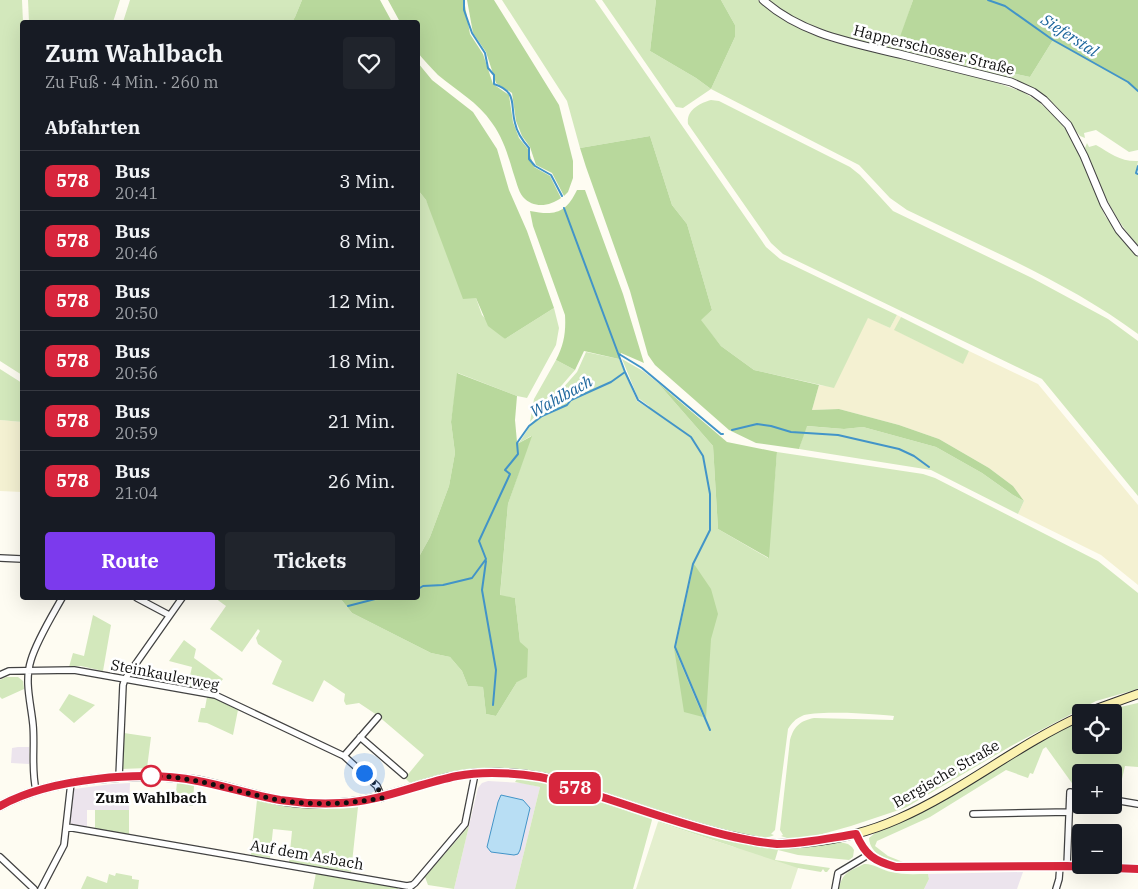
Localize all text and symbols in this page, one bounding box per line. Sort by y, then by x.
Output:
water label: Sieferstal [1037,9,1103,61]
street label: Happerschosser Straße [852,20,1017,79]
text: Zum Wahlbach [45,37,223,69]
button: heart [343,37,395,89]
text: Zu Fuß · 4 Min. · 260 m [45,72,219,92]
text: Abfahrten [45,115,140,139]
text: Bus [115,159,150,183]
text: 578 [56,169,89,192]
text: 3 Min. [339,169,395,193]
text: 20:41 [115,183,158,203]
text: Bus [115,219,150,243]
text: 578 [56,229,89,252]
text: 8 Min. [339,229,395,253]
text: 20:46 [115,243,158,263]
text: Bus [115,279,150,303]
text: 578 [56,289,89,312]
text: 12 Min. [328,289,395,313]
text: 20:50 [115,303,158,323]
text: Bus [115,339,150,363]
text: 578 [56,349,89,372]
text: 18 Min. [328,349,395,373]
text: 20:56 [115,363,158,383]
water label: Wahlbach [526,371,596,421]
text: Bus [115,399,150,423]
text: 578 [56,409,89,432]
text: 21 Min. [328,409,395,433]
text: 20:59 [115,423,158,443]
text: Bus [115,459,150,483]
text: 578 [56,469,89,492]
text: 26 Min. [328,469,395,493]
text: 21:04 [115,483,158,503]
button: Route [45,532,215,590]
button: Tickets [225,532,395,590]
street label: Steinkaulerweg [109,655,221,694]
map controls [1072,704,1122,874]
button: locate [1072,704,1122,754]
street label: Bergische Straße [889,735,1003,812]
your location [352,761,377,786]
button: + [1072,764,1122,814]
marker: Zum Wahlbach [140,765,162,787]
line badge: 578 [546,772,604,804]
text: 578 [559,776,591,799]
place label: Zum Wahlbach [95,788,207,807]
button: − [1072,824,1122,874]
street label: Auf dem Asbach [249,835,365,874]

